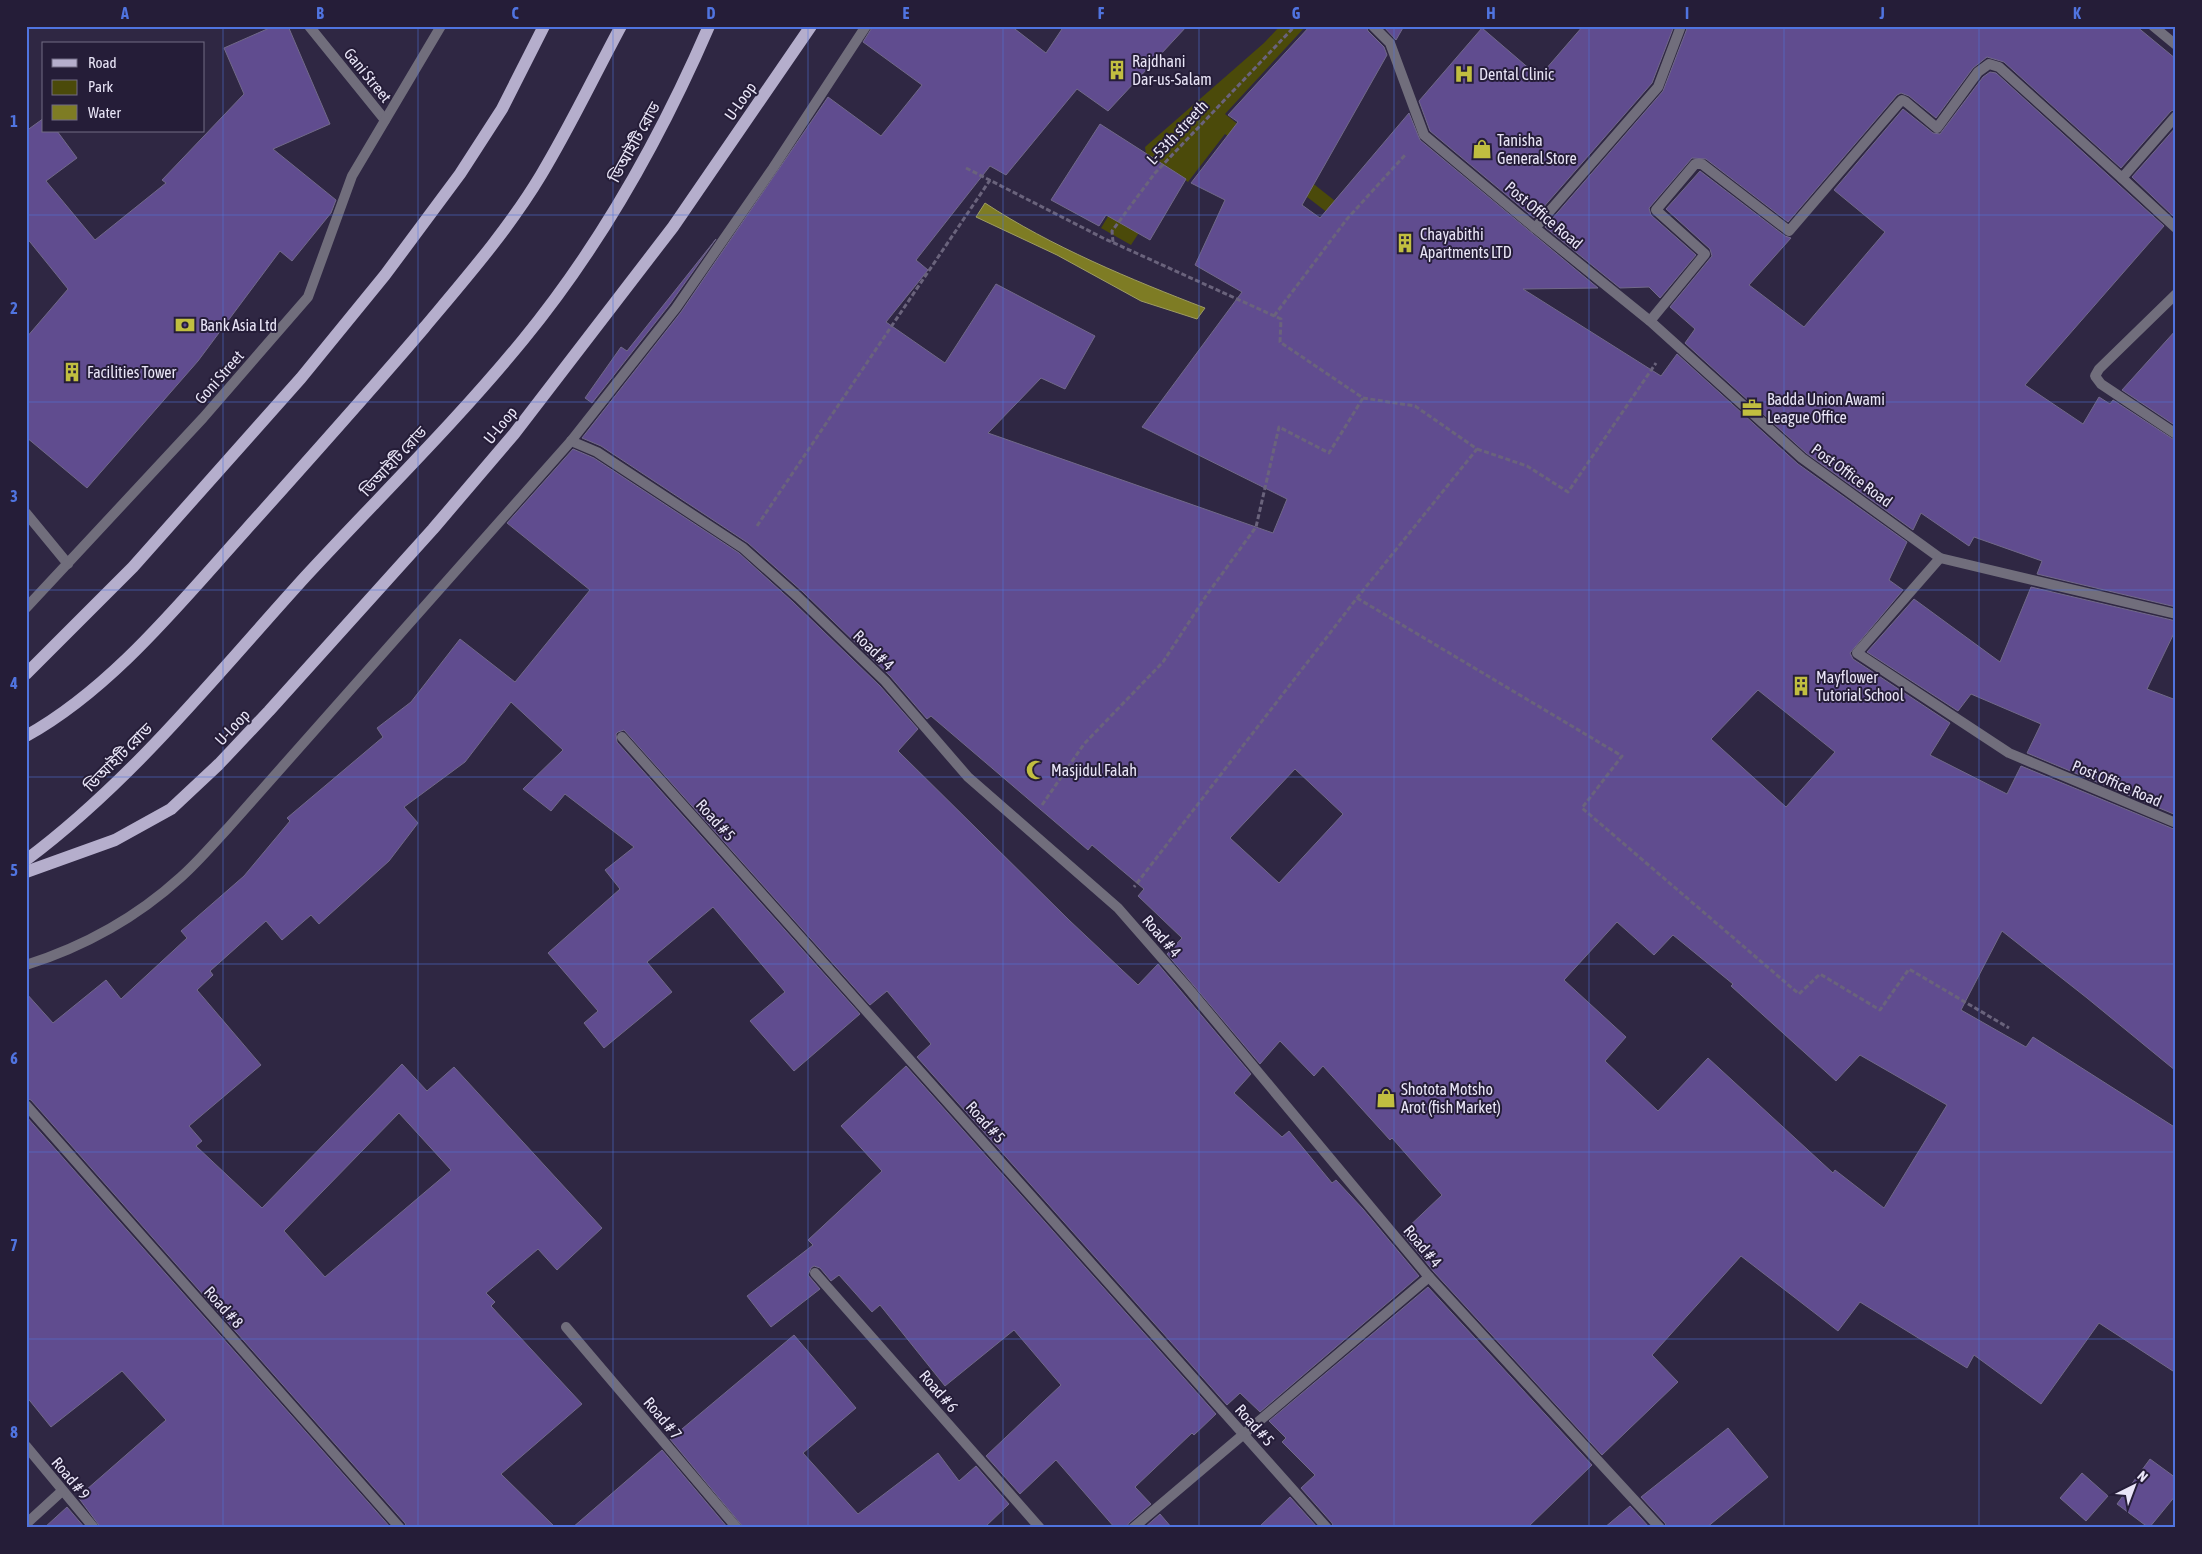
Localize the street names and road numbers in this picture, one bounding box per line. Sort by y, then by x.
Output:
street label: Gani Street [341,44,396,106]
street label: U-Loop [721,79,760,124]
street label: L-53th streeth [1143,96,1211,168]
street label: ডিআইটি রোড [604,98,664,186]
street label: Post Office Road [1502,177,1586,253]
street label: Goni Street [191,346,247,407]
street label: U-Loop [480,403,521,448]
street label: ডিআইটি রোড [355,422,430,500]
street label: Post Office Road [1808,440,1896,510]
street label: Road # 4 [850,626,898,674]
street label: U-Loop [211,705,254,749]
street label: ডিআইটি রোড [79,719,156,796]
street label: Post Office Road [2070,756,2164,810]
street label: Road # 5 [693,796,739,844]
street label: Road # 4 [1139,911,1185,961]
street label: Road # 5 [963,1098,1009,1146]
street label: Road # 4 [1400,1221,1446,1271]
street label: Road # 8 [201,1283,247,1331]
street label: Road # 6 [916,1366,962,1416]
street label: Road # 7 [640,1393,686,1443]
street label: Road # 5 [1232,1401,1278,1449]
street label: Road # 9 [48,1453,94,1503]

